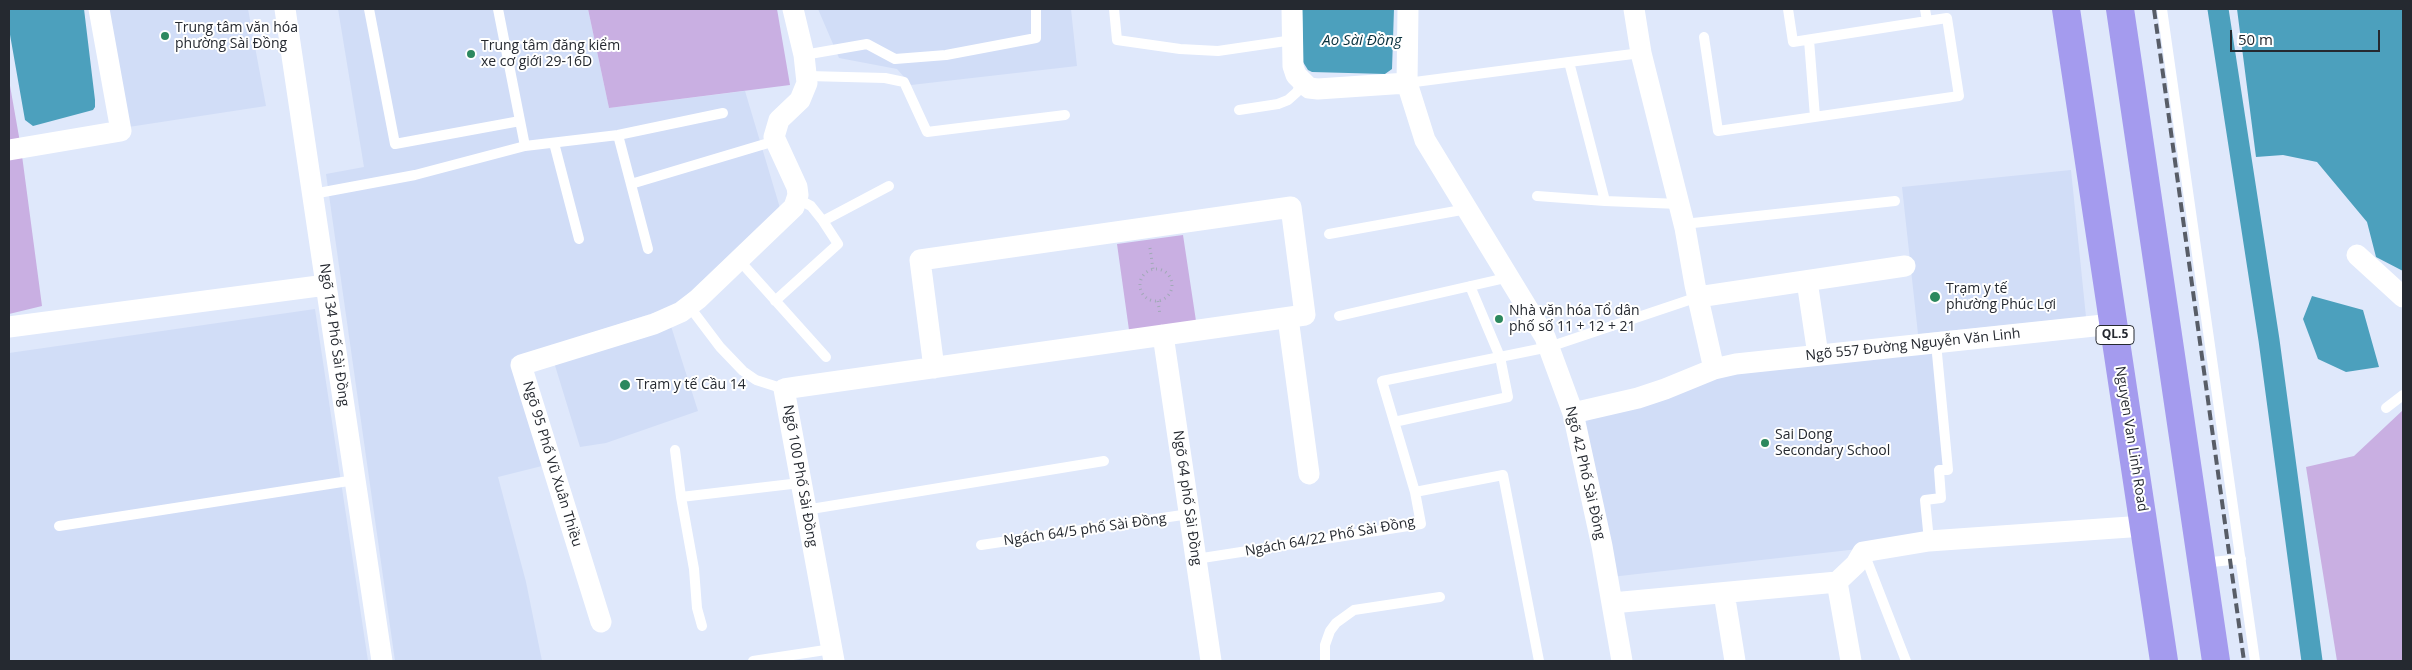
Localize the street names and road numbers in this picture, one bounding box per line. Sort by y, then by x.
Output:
street label: Ngõ 134 Phố Sài Đồng [316,262,352,408]
street label: Ngõ 557 Đường Nguyễn Văn Linh [1805,325,2021,365]
road number: QL.5 [2096,326,2134,344]
street label: Nguyen Van Linh Road [2111,365,2151,513]
street label: Ngõ 95 Phố Vũ Xuân Thiều [519,379,585,549]
street label: Ngõ 100 Phố Sài Đồng [779,403,821,549]
street label: Ngõ 42 Phố Sài Đồng [1561,405,1609,541]
street label: Ngõ 64 phố Sài Đồng [1169,429,1205,567]
street label: Ngách 64/5 phố Sài Đồng [1003,510,1167,550]
street label: Ngách 64/22 Phố Sài Đồng [1244,514,1416,560]

